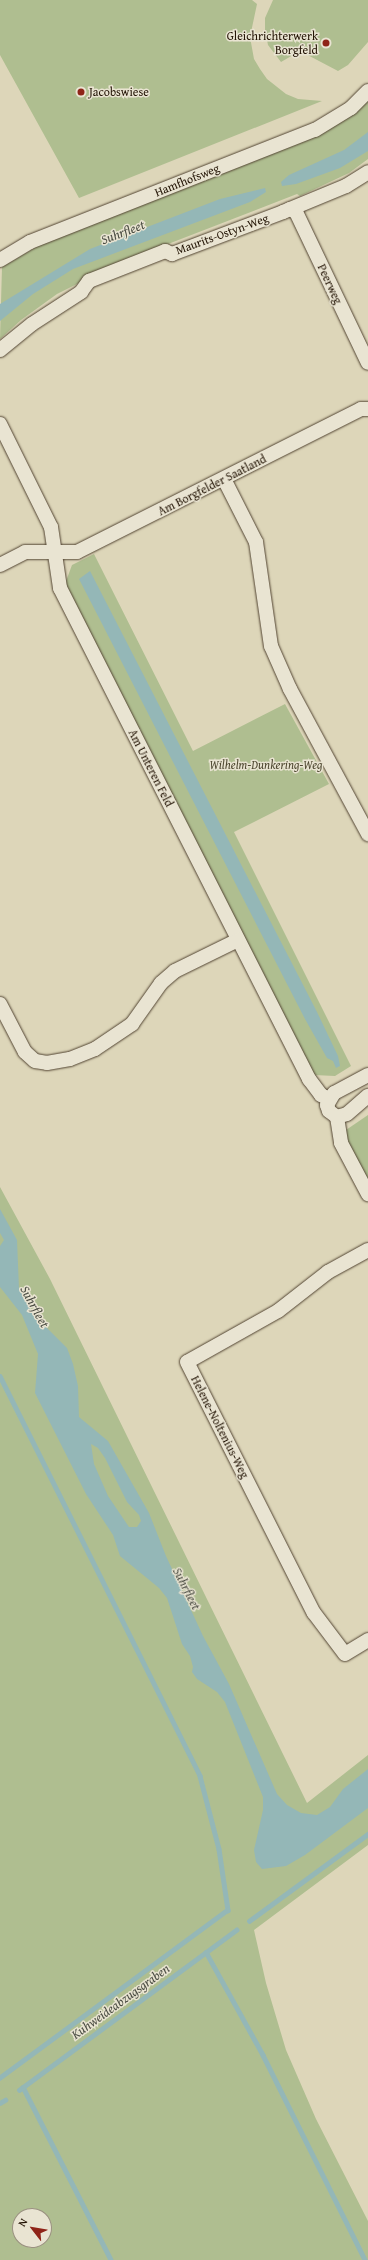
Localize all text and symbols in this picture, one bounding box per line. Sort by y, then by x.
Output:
place label: Gleichrichterwerk Borgfeld [227,29,318,57]
marker: Gleichrichterwerk Borgfeld [321,38,331,48]
place label: Jacobswiese [89,85,149,99]
marker: Jacobswiese [76,87,86,97]
street label: Hamfhofsweg [152,160,222,200]
street label: Maurits-Ostyn-Weg [174,210,270,258]
water label: Suhrfleet [99,218,147,248]
street label: Peerweg [314,262,346,306]
street label: Am Borgfelder Saatland [155,451,269,519]
street label: Am Unteren Feld [125,727,177,809]
park label: Wilhelm-Dunkering-Weg [209,758,323,772]
water label: Suhrfleet [16,1283,52,1331]
street label: Helene-Noltenius-Weg [188,1373,252,1481]
water label: Suhrfleet [169,1565,203,1613]
water label: Kuhweideabzugsgraben [69,1961,173,2043]
north arrow [12,2208,52,2248]
text: N [14,2215,31,2230]

